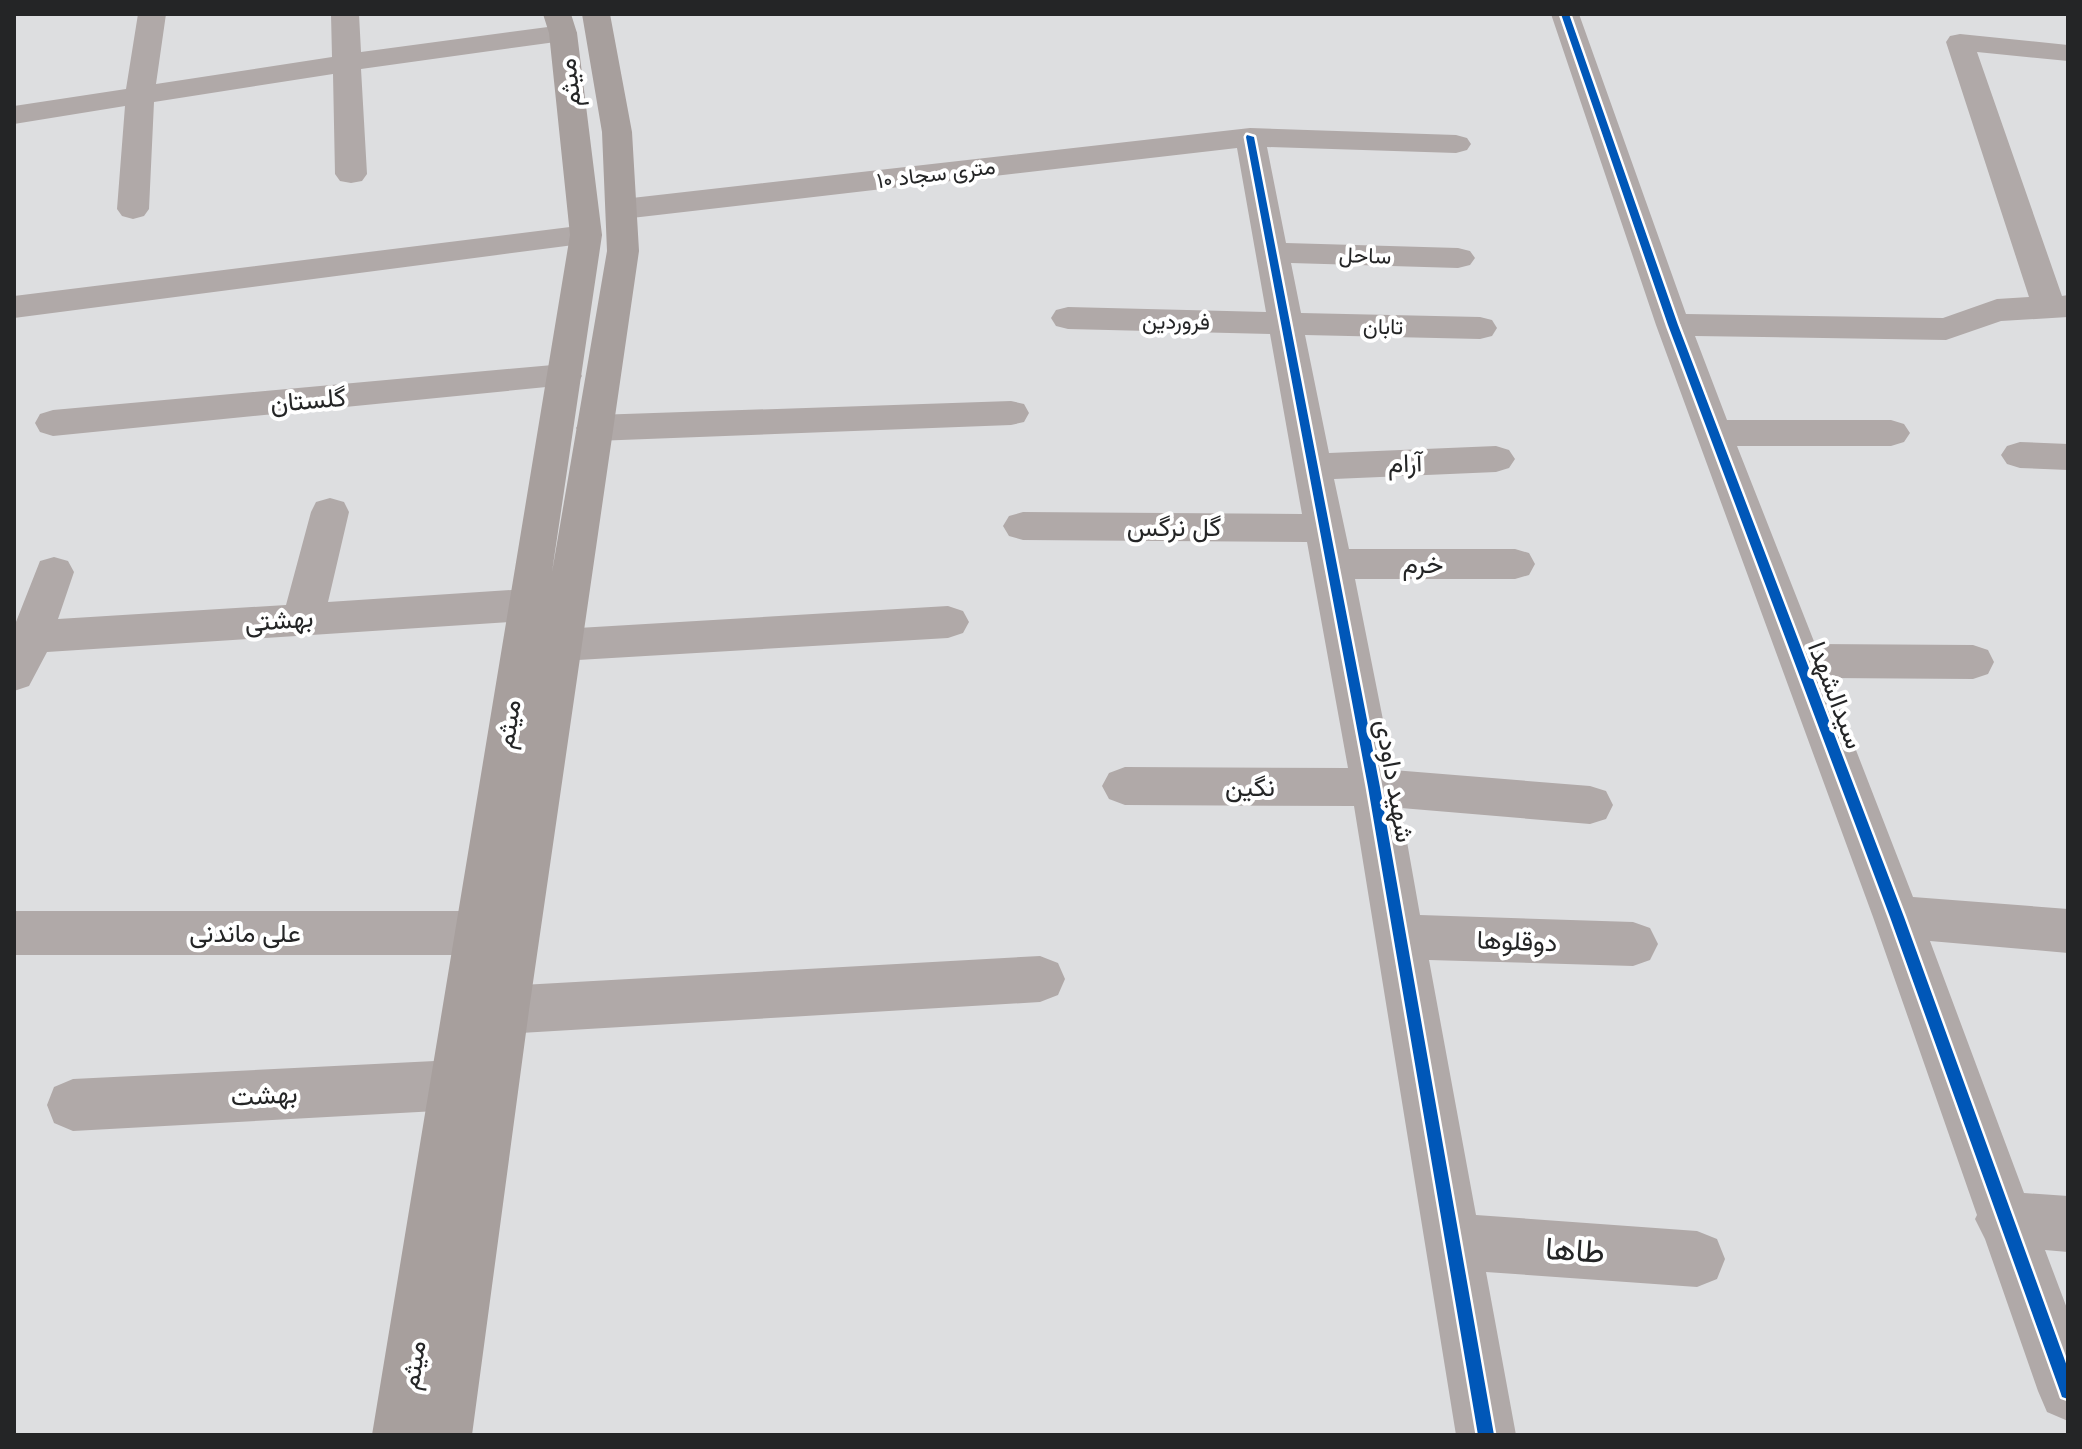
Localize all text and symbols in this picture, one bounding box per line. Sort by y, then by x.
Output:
street label: میثم [547,57,589,110]
street label: ۱۰ متری سجاد [875,150,997,194]
street label: ساحل [1338,238,1392,270]
street label: فروردین [1142,304,1210,336]
street label: تابان [1363,310,1403,340]
street label: گلستان [268,378,347,420]
street label: آرام [1387,443,1425,481]
street label: گل نرگس [1127,508,1221,544]
street label: خرم [1403,545,1443,581]
street label: بهشتی [243,599,314,639]
street label: سیدالشهدا [1800,636,1874,753]
street label: میثم [485,697,529,751]
street label: شهید داودی [1367,717,1425,845]
street label: نگین [1225,768,1275,804]
street label: علی ماندنی [189,914,301,950]
street label: دوقلوها [1476,921,1558,959]
street label: بهشت [230,1074,298,1114]
street label: طاها [1544,1225,1606,1272]
street label: میثم [390,1338,434,1392]

